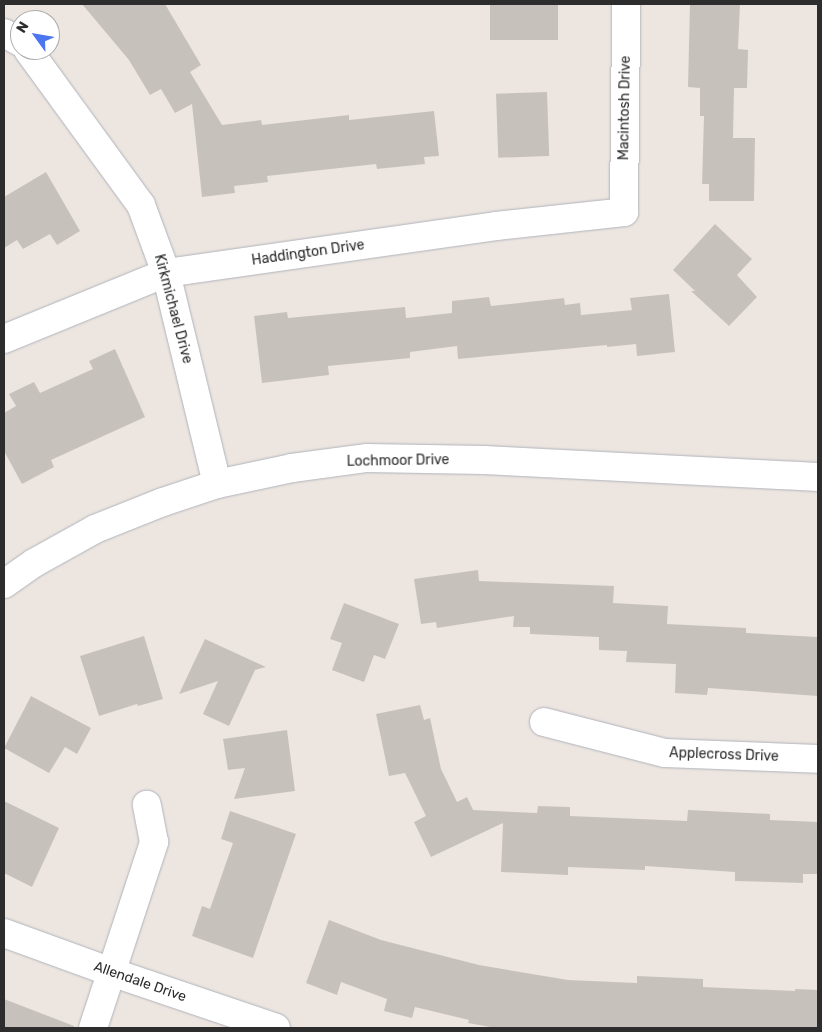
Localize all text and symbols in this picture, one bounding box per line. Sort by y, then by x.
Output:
north arrow [10,10,60,60]
text: N [13,19,33,36]
street label: Macintosh Drive [616,56,634,160]
street label: Haddington Drive [251,237,365,269]
street label: Kirkmichael Drive [150,252,196,366]
street label: Lochmoor Drive [346,452,450,470]
street label: Applecross Drive [669,745,779,765]
street label: Allendale Drive [91,958,189,1006]

